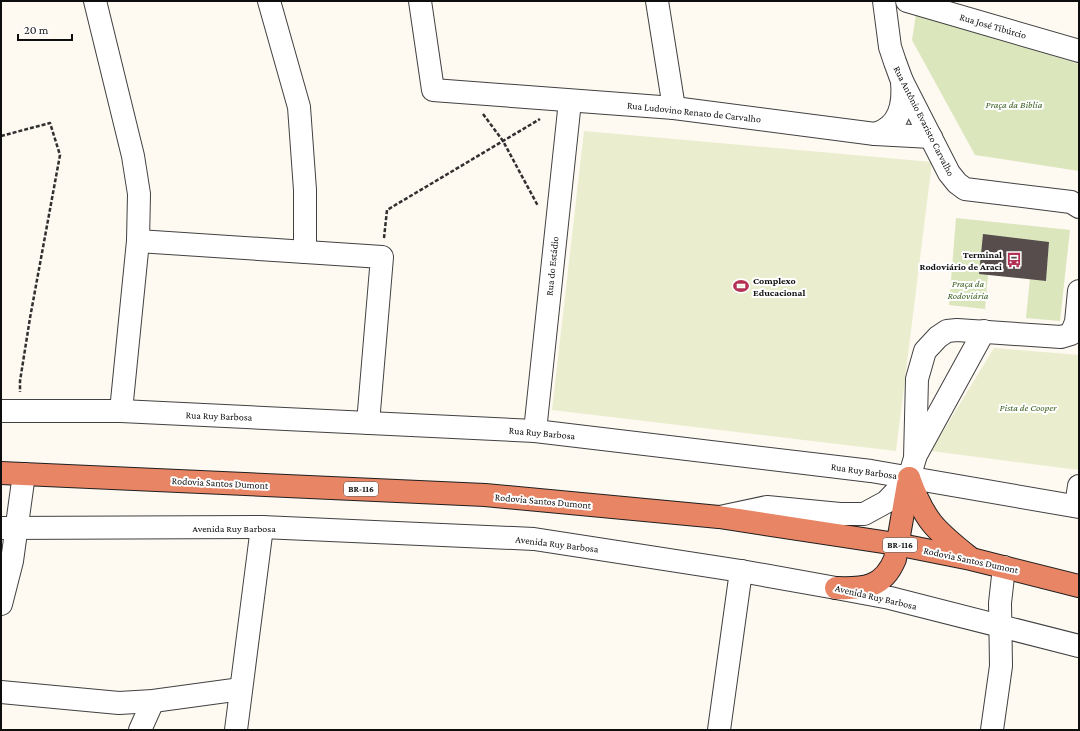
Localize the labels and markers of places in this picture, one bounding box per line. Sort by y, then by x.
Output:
place label: Terminal Rodoviário de Araci [919,249,1002,272]
bus stop icon: Terminal Rodoviário de Araci [1005,251,1023,269]
place label: Complexo Educacional [753,275,805,298]
sports icon: Complexo Educacional [732,277,750,295]

